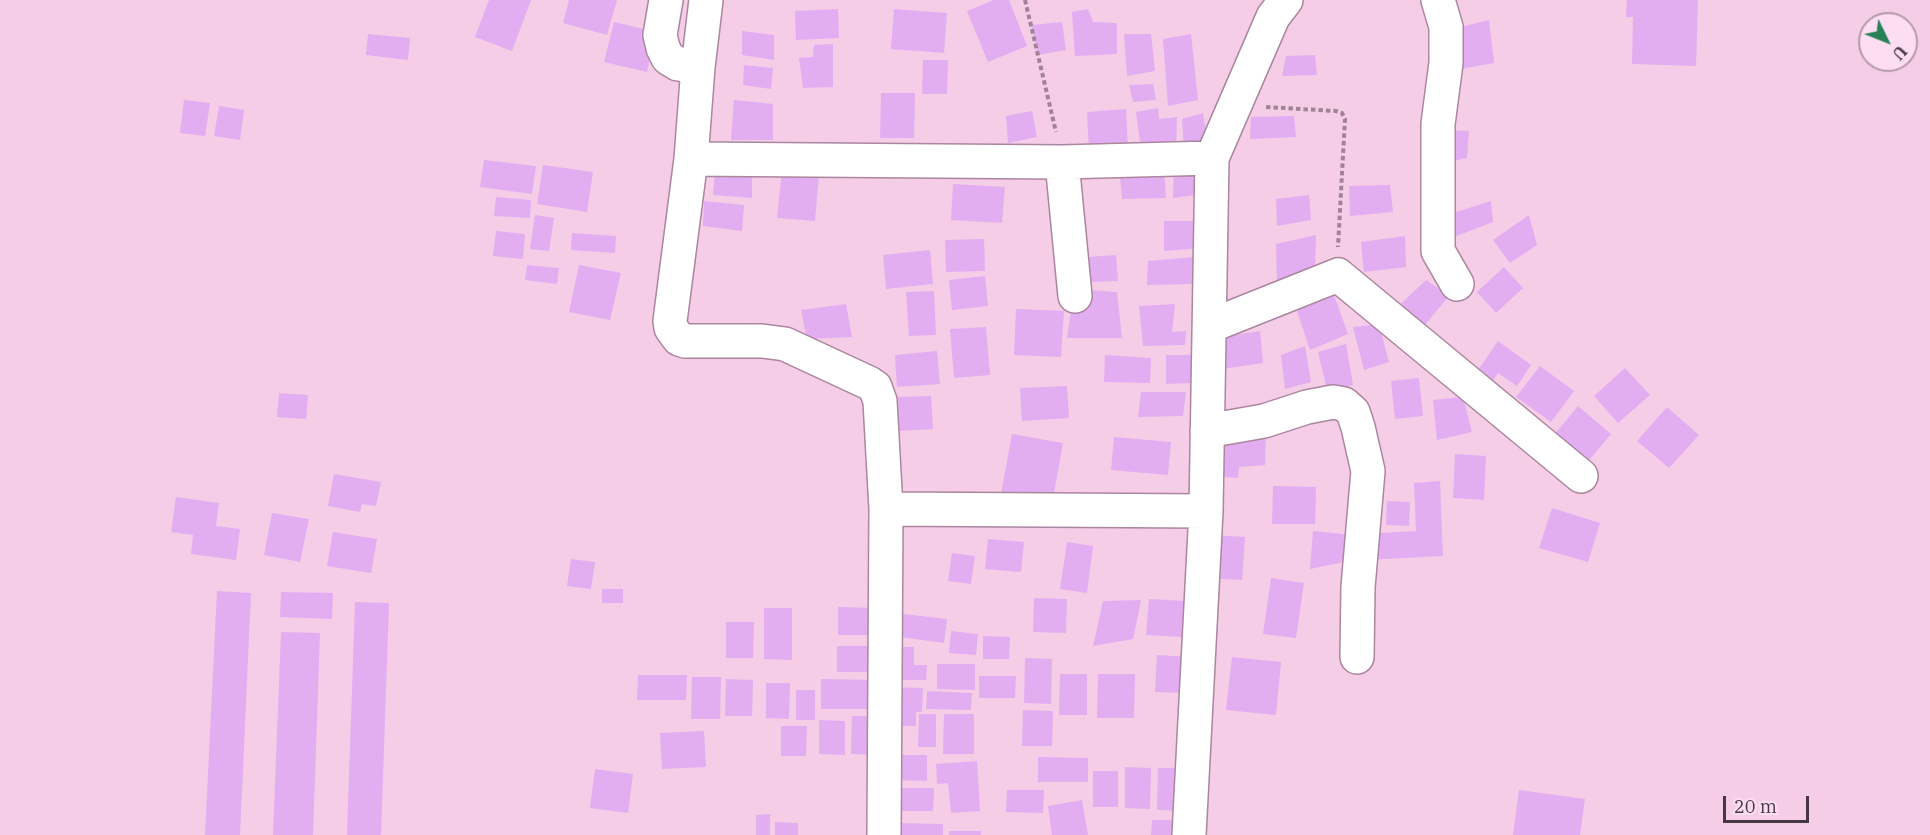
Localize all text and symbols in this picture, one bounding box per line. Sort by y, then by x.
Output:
north arrow [1858,12,1918,72]
text: U [1888,42,1911,64]
scale bar [1726,784,1812,822]
text: 20 m [1734,795,1777,818]

